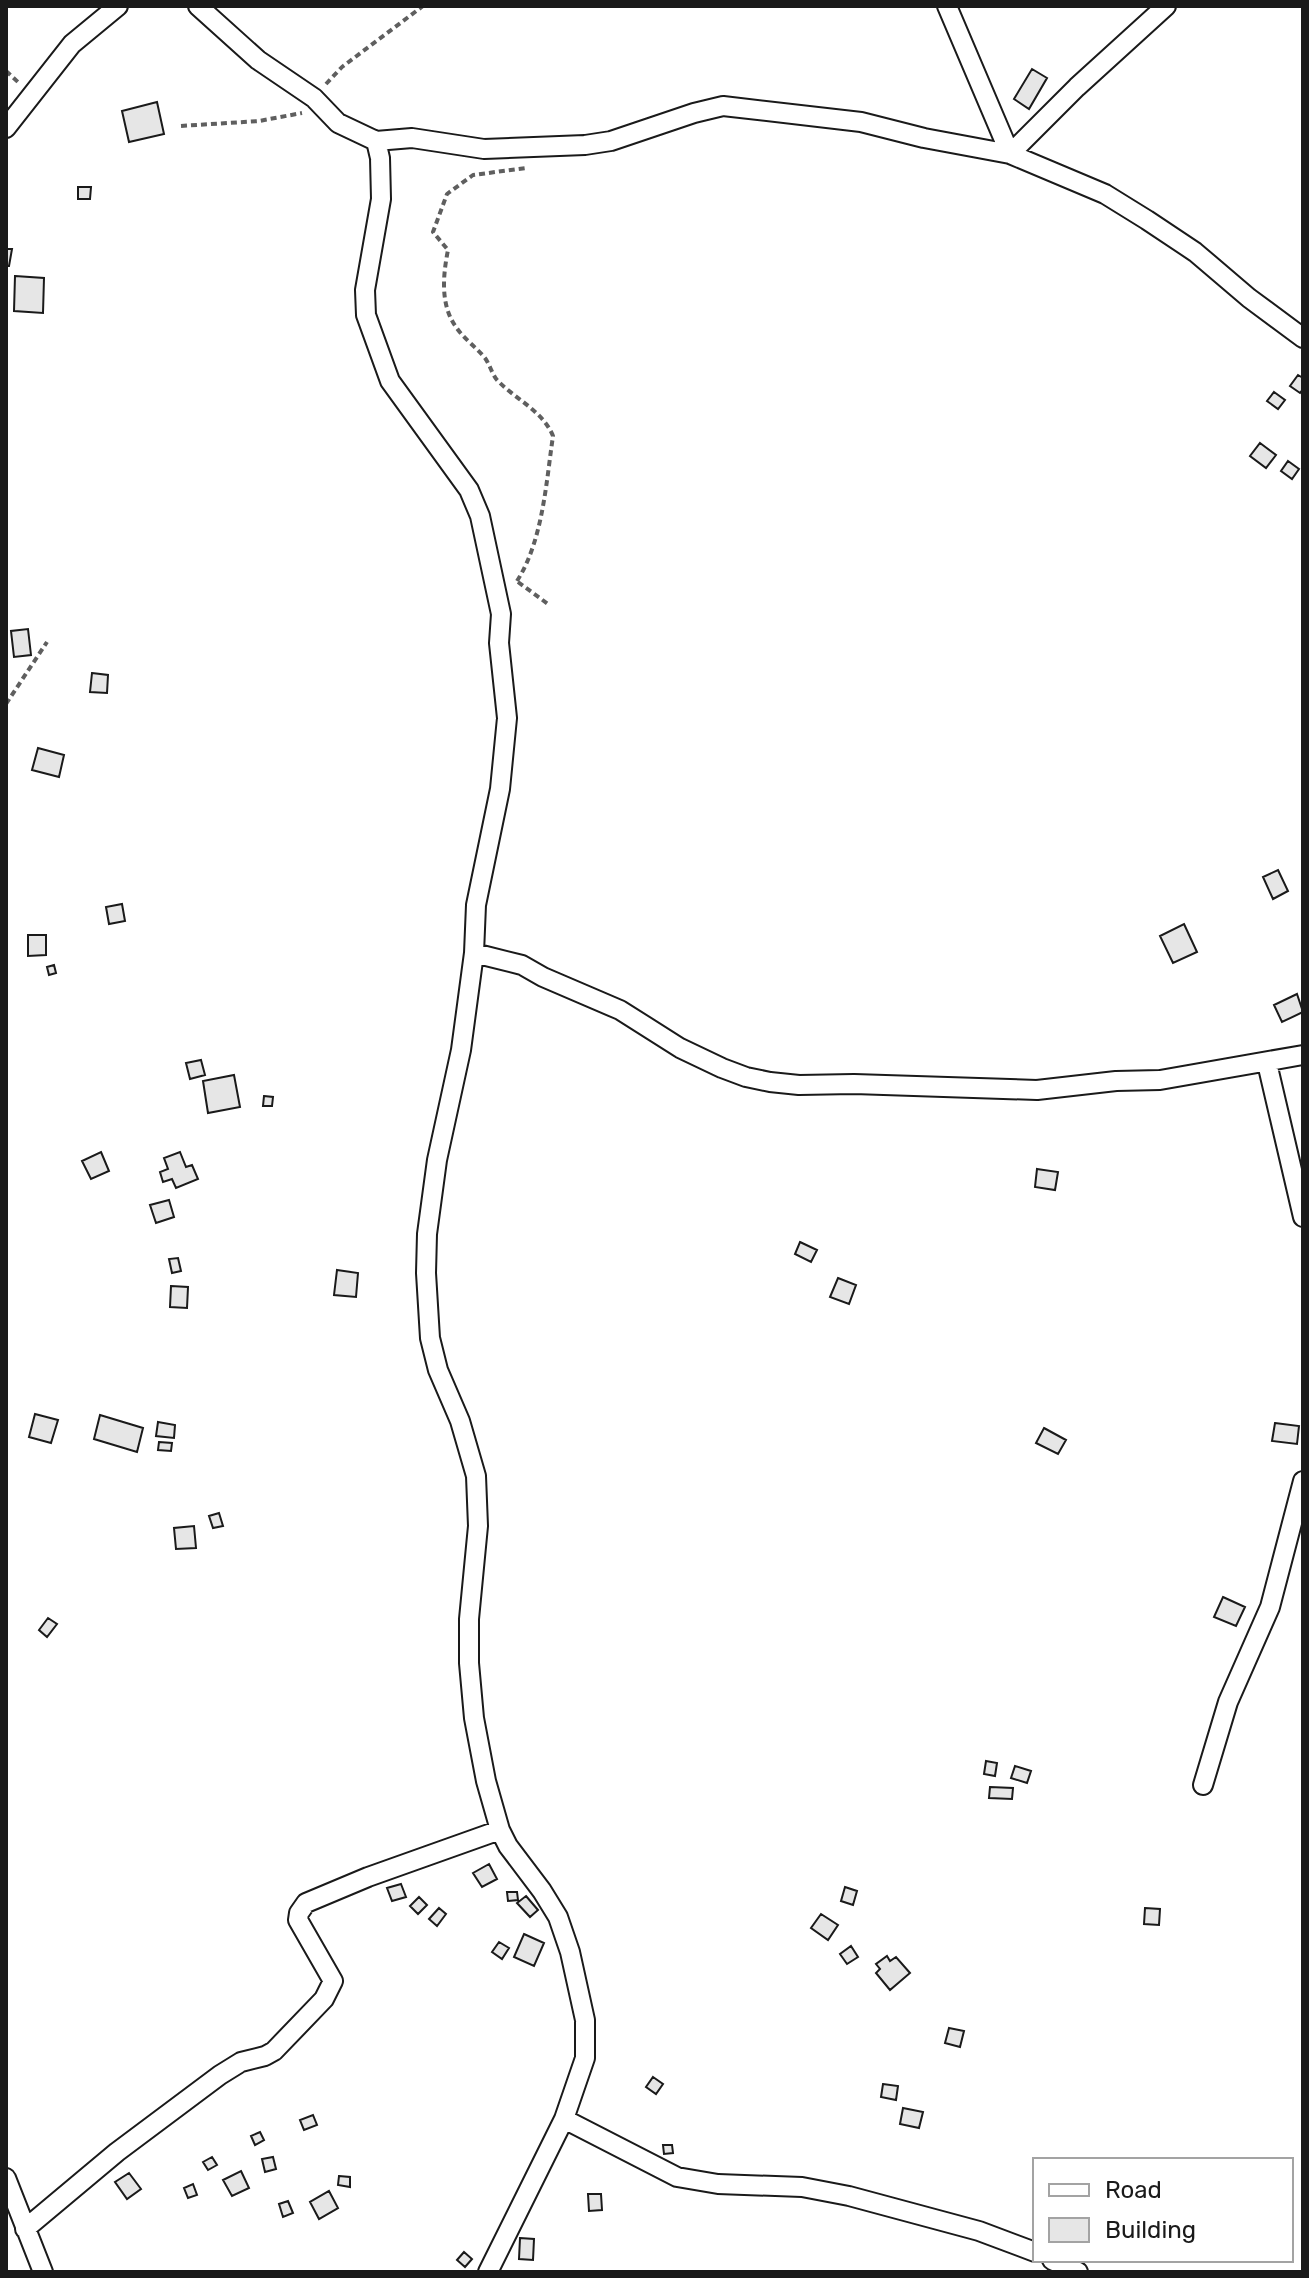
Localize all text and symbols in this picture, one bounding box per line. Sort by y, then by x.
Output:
legend [1033,2158,1293,2262]
text: Road [1105,2176,1162,2204]
text: Building [1105,2216,1196,2244]

